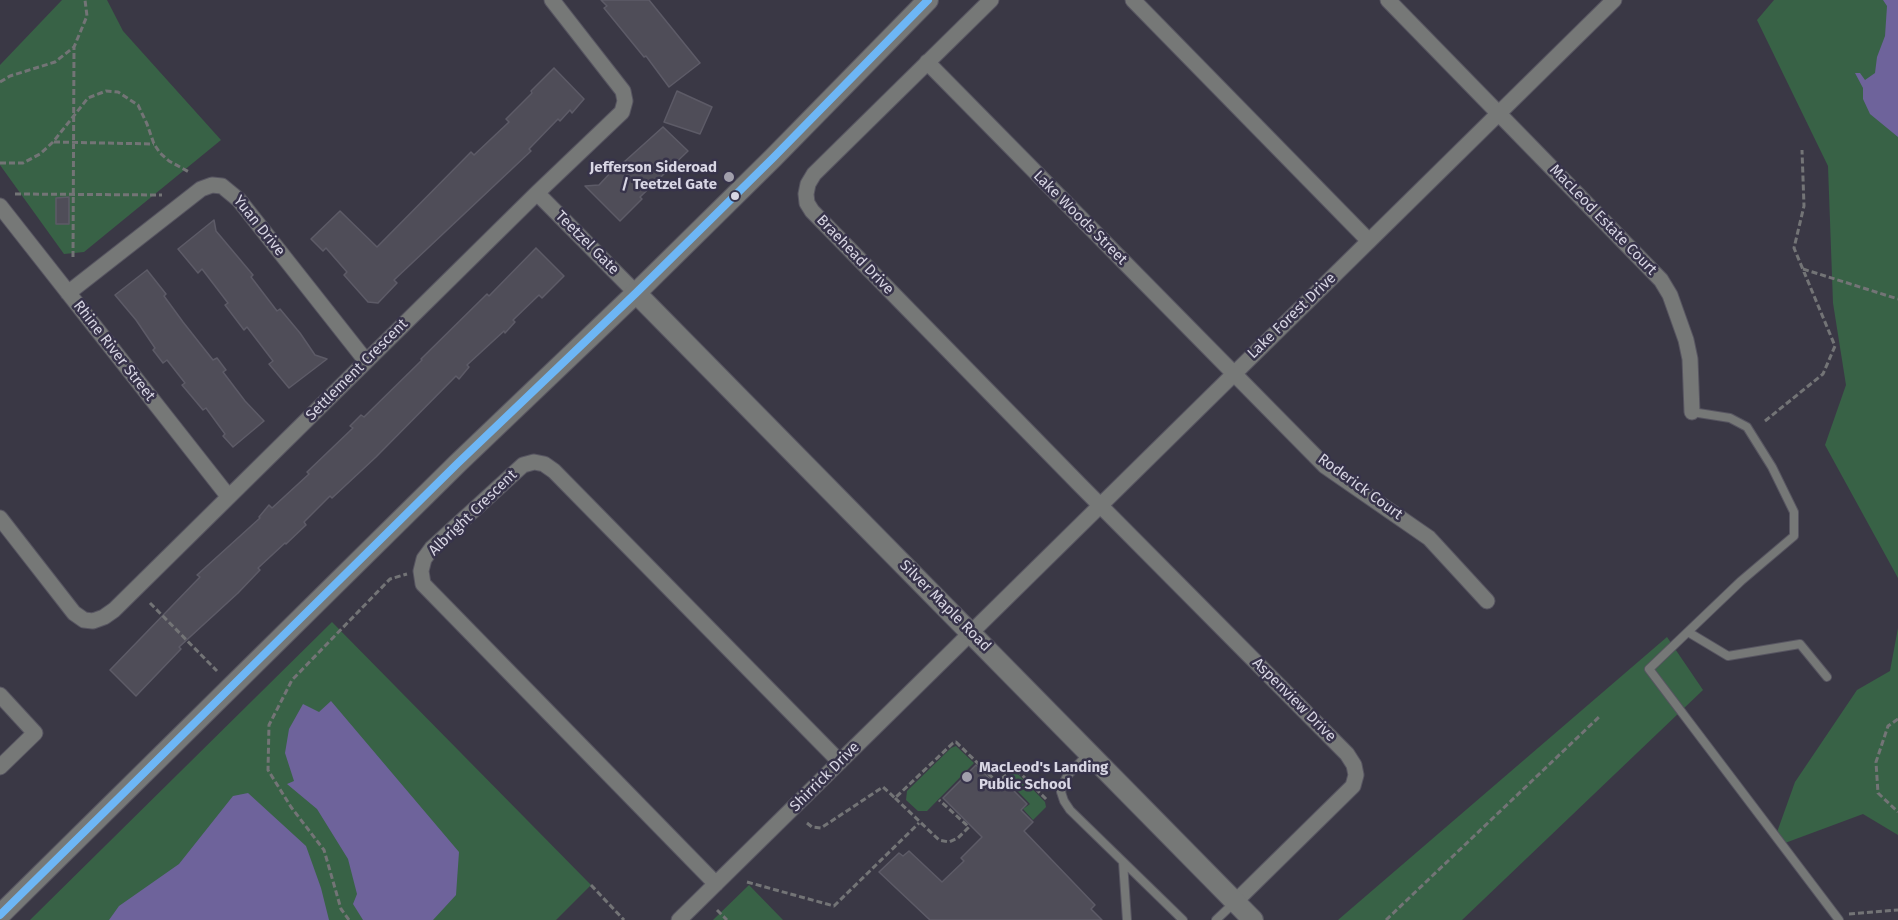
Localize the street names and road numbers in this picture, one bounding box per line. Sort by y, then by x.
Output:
street label: MacLeod Estate Court [1546,161,1660,279]
street label: Lake Woods Street [1029,167,1131,269]
street label: Yuan Drive [229,192,289,260]
street label: Teetzel Gate [551,207,623,279]
street label: Braehead Drive [812,211,898,299]
street label: Lake Forest Drive [1244,269,1340,363]
street label: Rhine River Street [69,297,159,405]
street label: Settlement Crescent [302,315,412,425]
street label: Roderick Court [1314,450,1406,524]
street label: Albright Crescent [425,466,521,560]
street label: Silver Maple Road [896,557,994,655]
street label: Aspenview Drive [1248,654,1340,746]
street label: Shirrick Drive [786,738,864,816]

